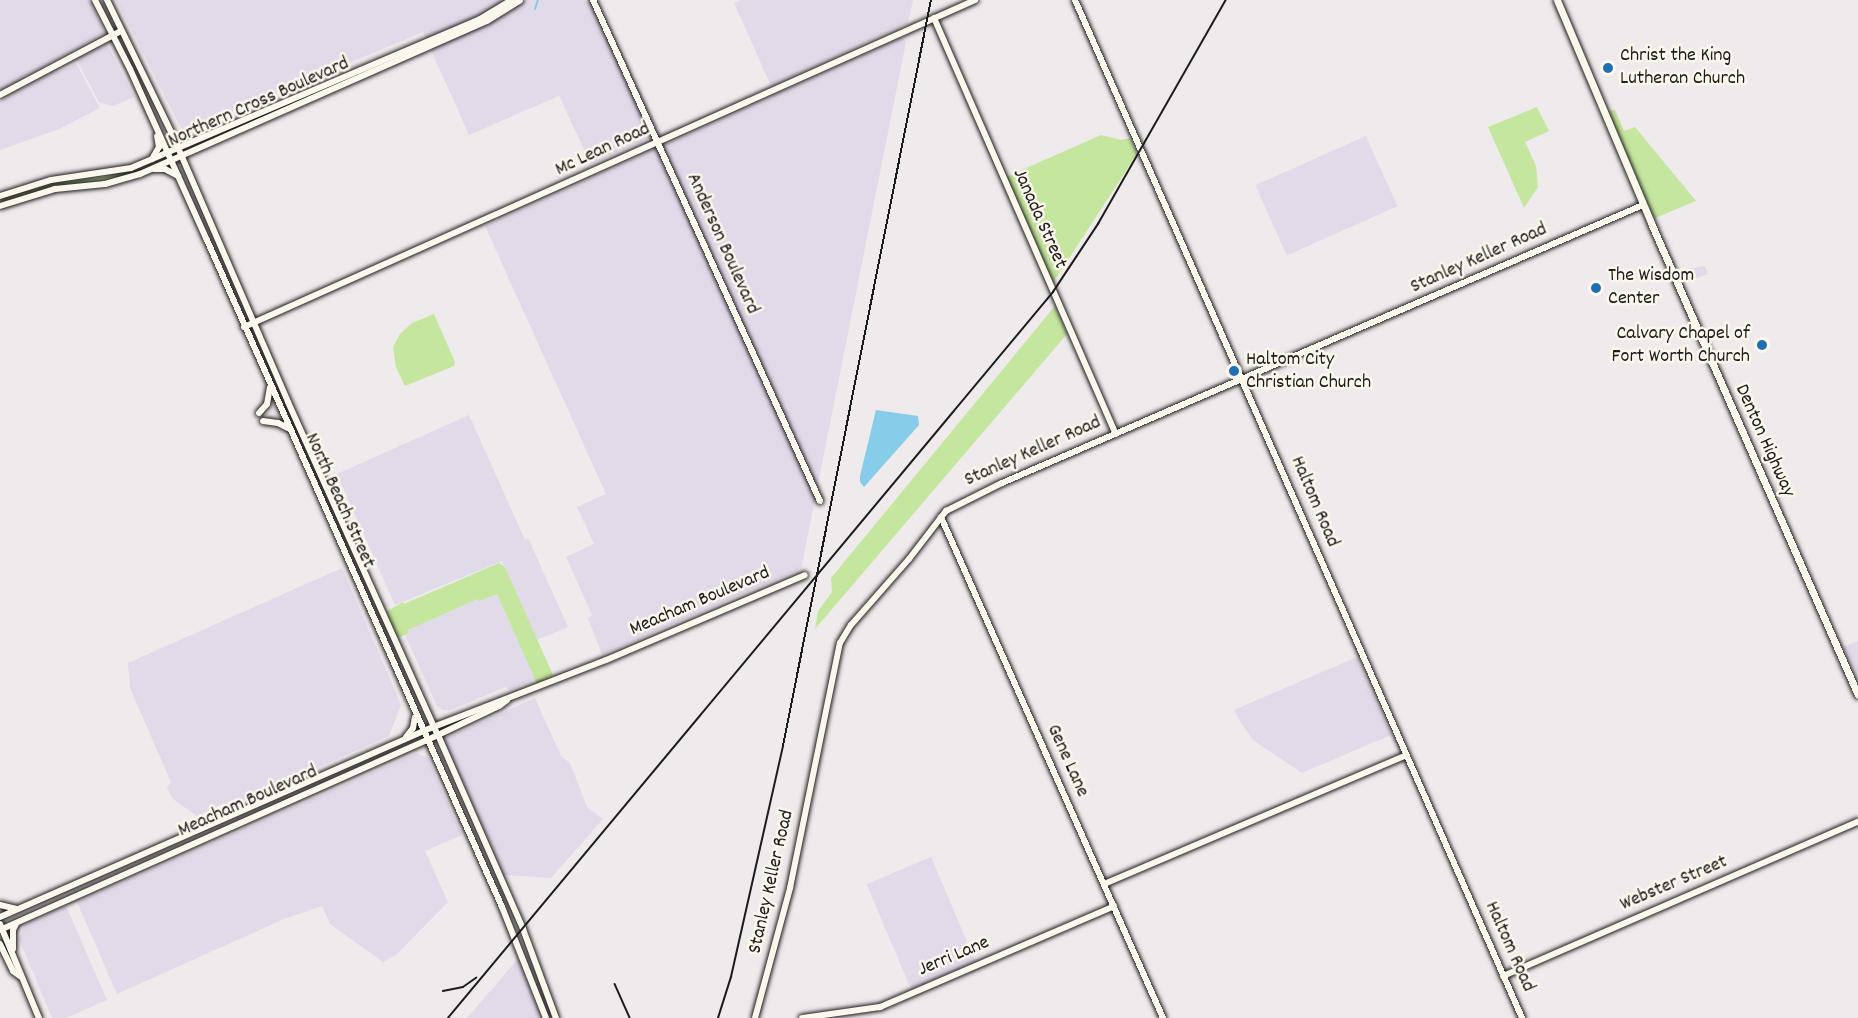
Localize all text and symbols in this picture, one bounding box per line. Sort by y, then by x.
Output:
place label: Christ the King Lutheran Church [1620,45,1745,92]
street label: Northern Cross Boulevard [165,52,353,154]
marker: Christ the King Lutheran Church [1601,61,1615,75]
street label: Mc Lean Road [552,118,654,182]
street label: Janada Street [1006,165,1072,273]
street label: Anderson Boulevard [680,170,764,318]
street label: Stanley Keller Road [1407,218,1551,300]
place label: The Wisdom Center [1608,264,1694,311]
marker: The Wisdom Center [1589,281,1603,295]
place label: Calvary Chapel of Fort Worth Church [1612,322,1750,369]
marker: Calvary Chapel of Fort Worth Church [1755,338,1769,352]
place label: Haltom City Christian Church [1246,348,1371,395]
marker: Haltom City Christian Church [1227,364,1241,378]
street label: Denton Highway [1729,381,1799,501]
street label: Stanley Keller Road [961,411,1105,493]
street label: North Beach Street [298,430,380,572]
street label: Haltom Road [1284,453,1344,551]
street label: Meacham Boulevard [626,562,774,642]
street label: Gene Lane [1040,721,1094,801]
street label: Meacham Boulevard [175,761,321,843]
street label: Stanley Keller Road [744,808,800,956]
street label: Webster Street [1617,851,1731,917]
street label: Haltom Road [1478,898,1540,996]
street label: Jerri Lane [915,931,993,983]

